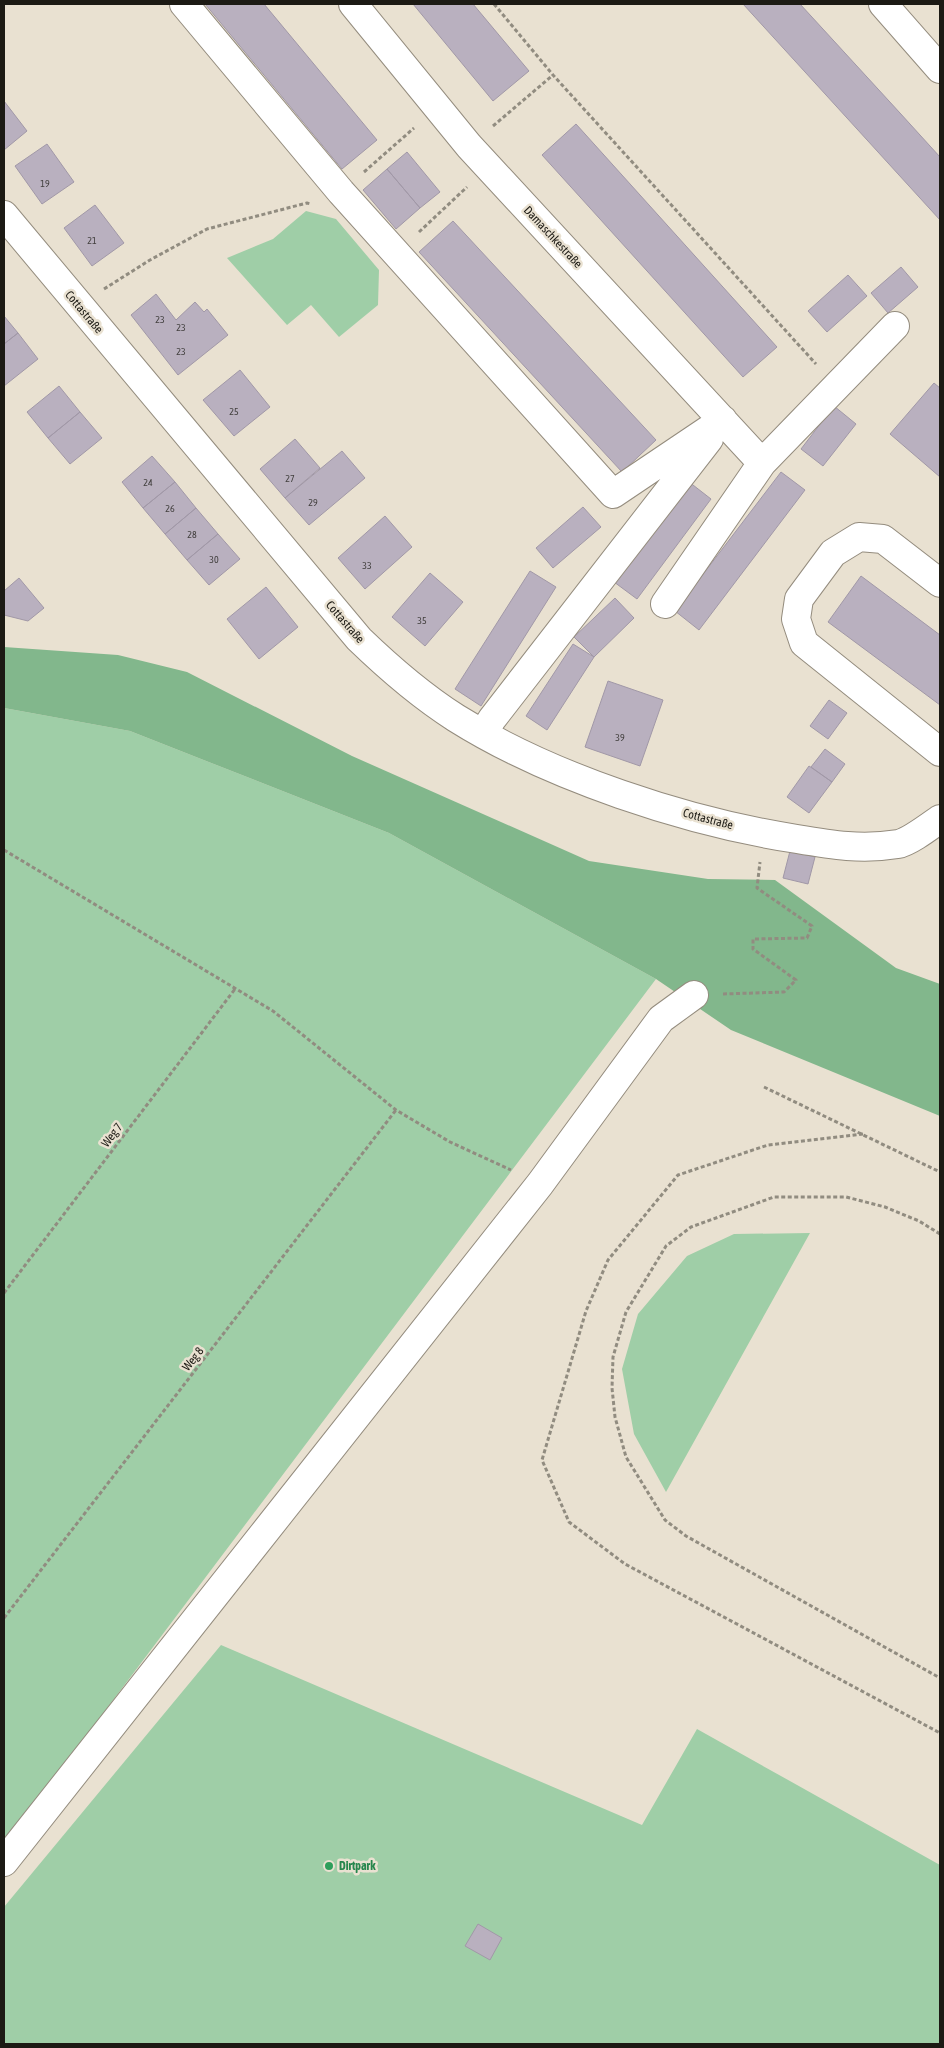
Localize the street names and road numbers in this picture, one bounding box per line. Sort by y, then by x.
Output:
street label: Damaschkestraße [521,203,585,271]
street label: Cottastraße [62,288,106,336]
street label: Cottastraße [323,598,367,646]
street label: Cottastraße [681,806,735,832]
street label: Weg 7 [99,1120,126,1150]
street label: Weg 8 [179,1344,207,1374]

